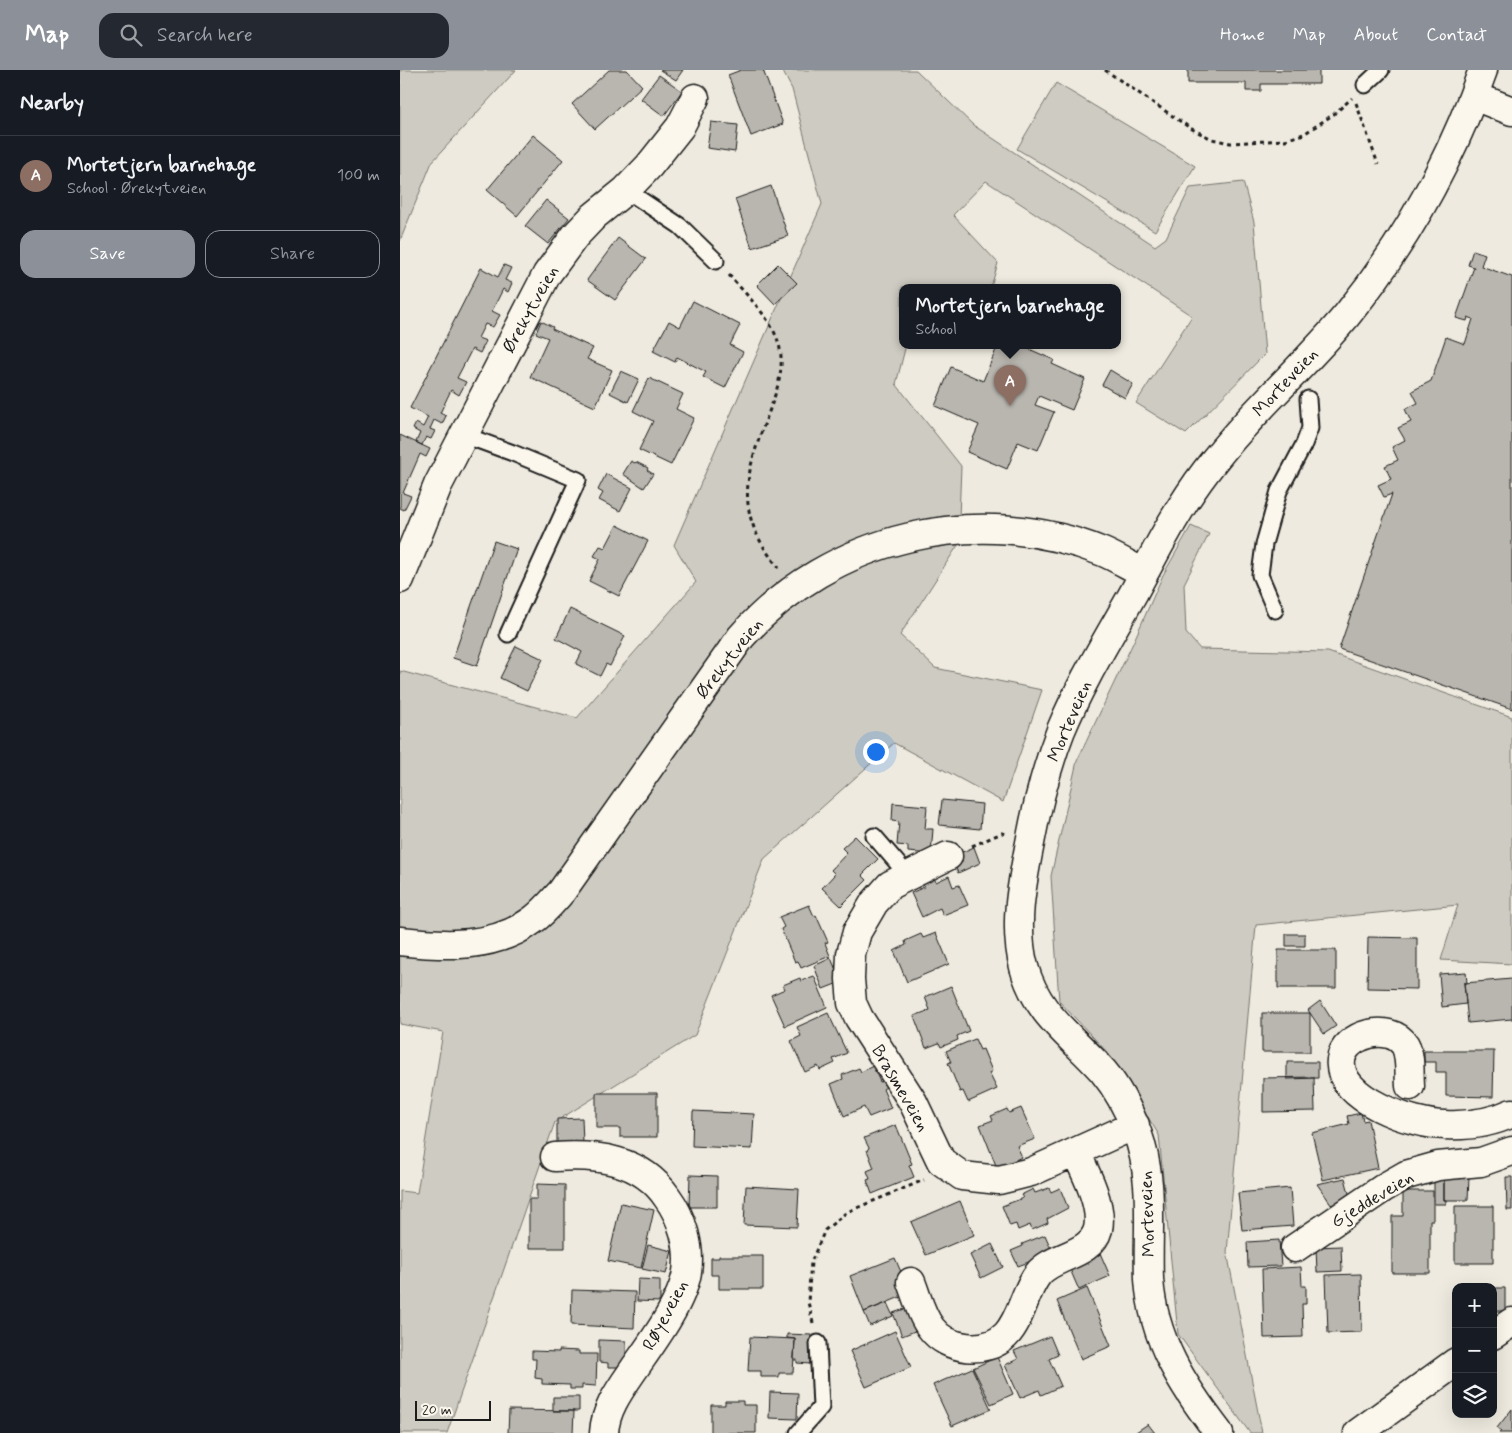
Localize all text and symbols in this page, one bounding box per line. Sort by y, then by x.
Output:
search box [99,13,449,58]
text: Map [25,20,69,51]
icon: search [117,21,145,49]
text: Search here [157,23,253,48]
text: Home [1220,23,1265,47]
text: Map [1293,23,1326,47]
text: About [1354,23,1398,47]
text: Contact [1426,23,1487,47]
text: Nearby [20,89,84,117]
text: Mortetjern barnehage [67,153,256,178]
text: A [31,165,41,186]
text: 100 m [337,165,380,186]
text: School · Ørekytveien [67,178,206,199]
button: Save [20,230,195,278]
button: Share [205,230,380,278]
street label: Ørekytveien [497,262,565,357]
popup [899,284,1121,349]
text: Mortetjern barnehage [915,294,1105,319]
text: School [915,319,957,340]
street label: Morteveien [1248,343,1324,422]
pin: A [994,365,1026,406]
street label: Ørekytveien [691,613,769,704]
street label: Morteveien [1042,677,1098,766]
your location [863,739,889,765]
street label: Brasmeveien [866,1041,935,1136]
street label: Gjeddeveien [1327,1166,1418,1234]
street label: Morteveien [1135,1170,1161,1257]
street label: Røyeveien [637,1276,694,1355]
map controls [1452,1283,1497,1418]
button: + [1452,1283,1497,1328]
button: − [1452,1328,1497,1373]
button: layers [1452,1373,1497,1418]
scale bar [415,1398,491,1421]
text: 20 m [422,1401,452,1419]

